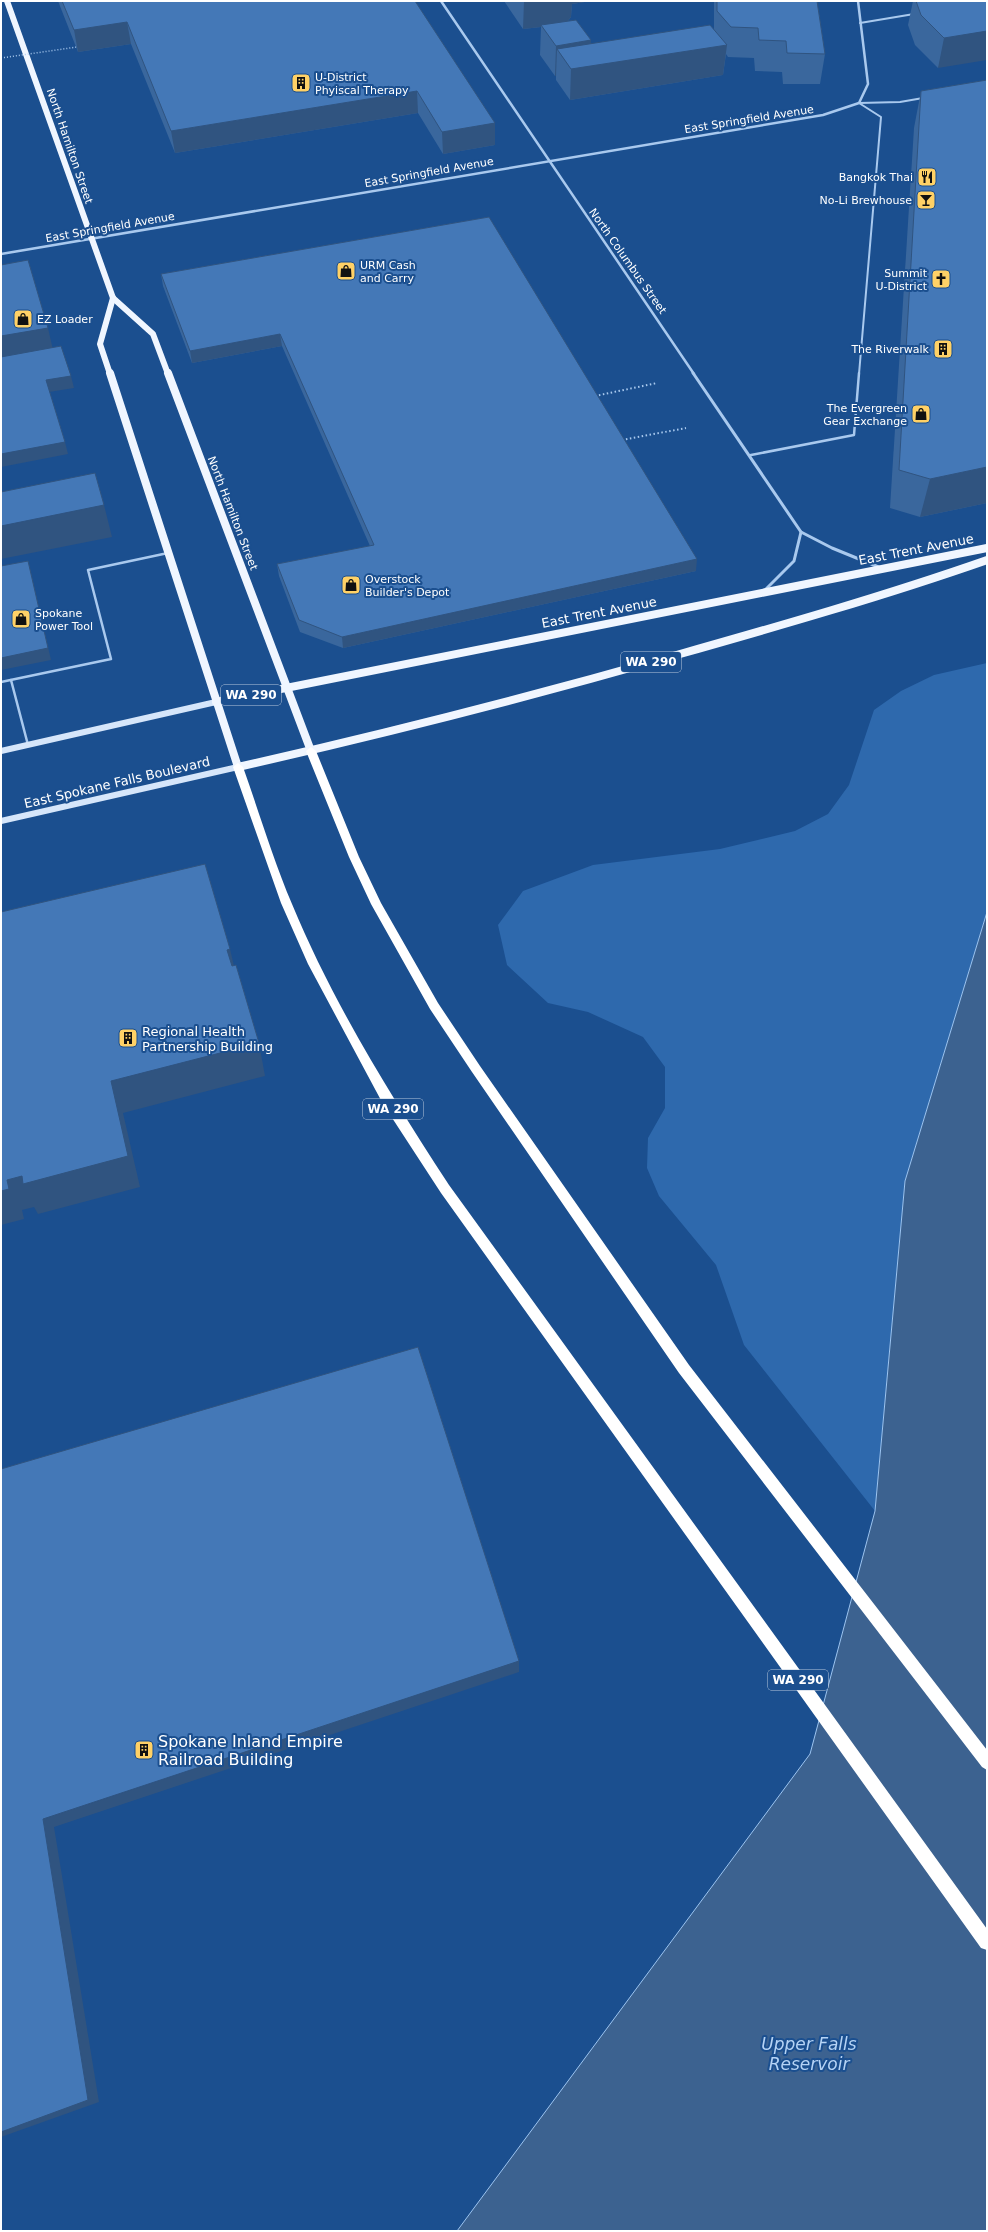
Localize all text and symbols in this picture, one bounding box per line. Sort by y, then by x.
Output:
place label: U-District Phyiscal Therapy [315,71,409,97]
building icon: U-District Phyiscal Therapy [290,72,312,94]
street label: North Hamilton Street [44,87,96,206]
street label: East Springfield Avenue [683,103,815,136]
street label: East Springfield Avenue [364,155,495,190]
restaurant icon: Bangkok Thai [916,166,938,188]
place label: Bangkok Thai [839,171,913,184]
bar icon: No-Li Brewhouse [915,189,937,211]
place label: No-Li Brewhouse [819,194,912,207]
street label: North Columbus Street [586,206,669,317]
street label: East Springfield Avenue [45,210,176,245]
place label: URM Cash and Carry [360,259,416,285]
shop icon: URM Cash and Carry [335,260,357,282]
place label: Summit U-District [875,267,928,293]
church icon: Summit U-District [930,268,952,290]
shop icon: EZ Loader [12,308,34,330]
place label: EZ Loader [37,313,93,326]
building icon: The Riverwalk [932,338,954,360]
place label: The Riverwalk [850,343,930,356]
place label: The Evergreen Gear Exchange [823,402,907,428]
shop icon: The Evergreen Gear Exchange [910,403,932,425]
street label: North Hamilton Street [205,454,261,573]
street label: East Trent Avenue [857,531,975,568]
place label: Overstock Builder's Depot [365,573,450,599]
shop icon: Overstock Builder's Depot [340,574,362,596]
street label: East Trent Avenue [540,594,658,631]
place label: Spokane Power Tool [35,607,93,633]
shop icon: Spokane Power Tool [10,608,32,630]
road number: WA 290 [621,652,681,672]
road number: WA 290 [221,685,281,705]
street label: East Spokane Falls Boulevard [23,754,212,811]
place label: Regional Health Partnership Building [142,1024,273,1054]
building icon: Regional Health Partnership Building [117,1027,139,1049]
road number: WA 290 [363,1099,423,1119]
road number: WA 290 [768,1670,828,1690]
place label: Spokane Inland Empire Railroad Building [158,1732,343,1769]
building icon: Spokane Inland Empire Railroad Building [133,1739,155,1761]
water label: Upper Falls Reservoir [761,2034,857,2074]

